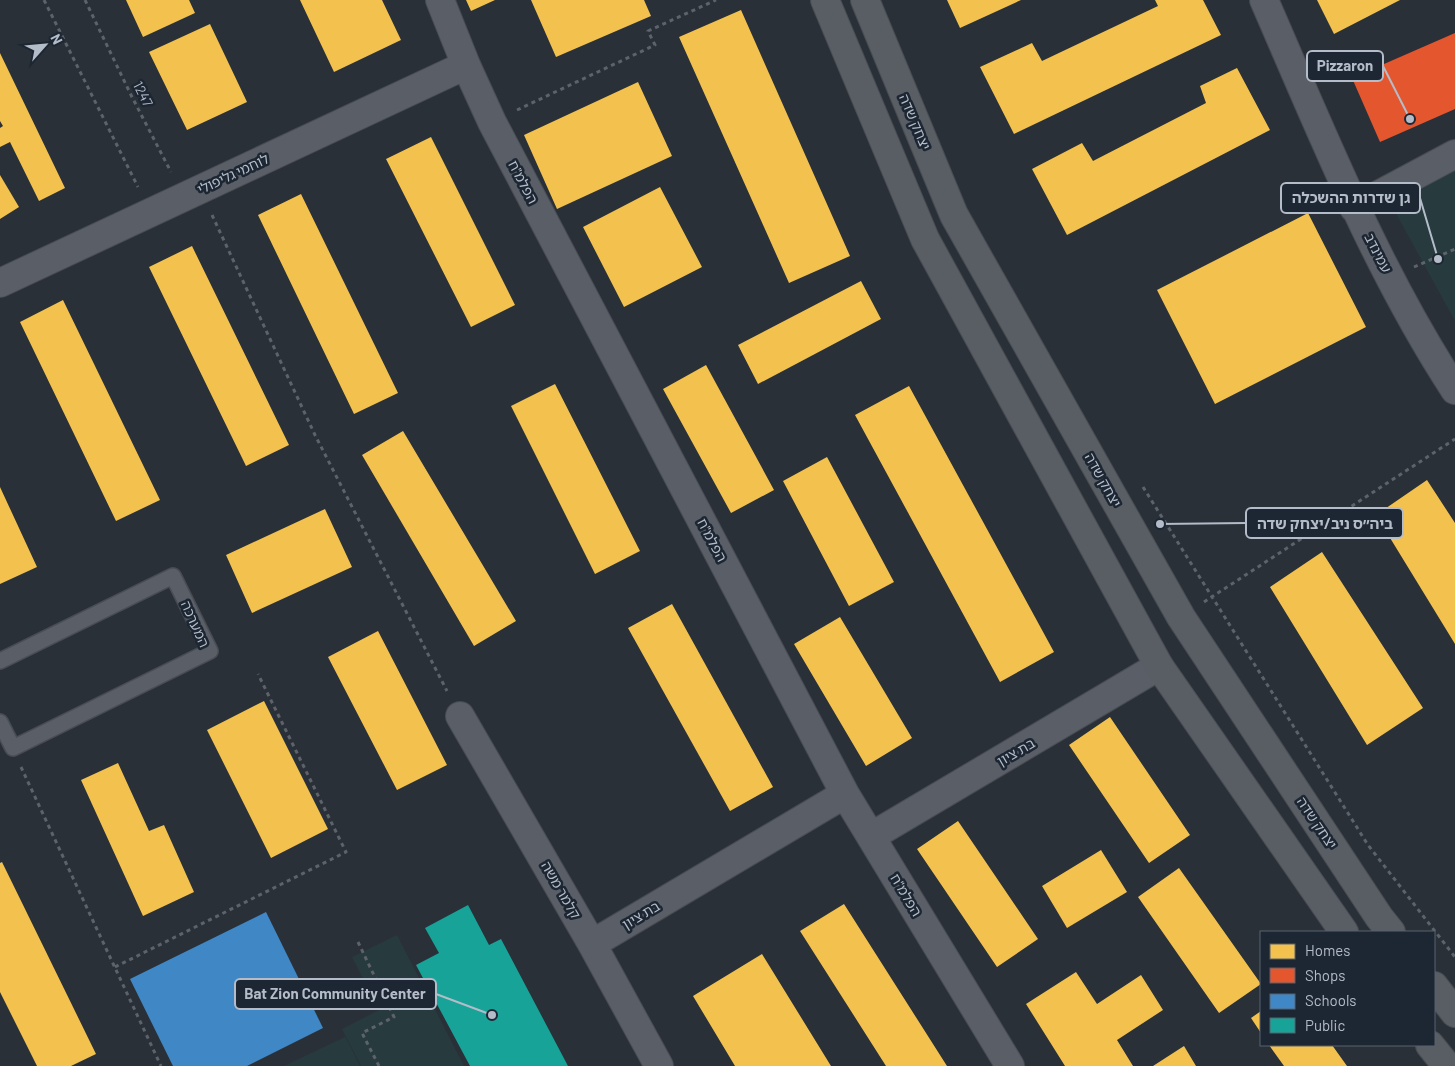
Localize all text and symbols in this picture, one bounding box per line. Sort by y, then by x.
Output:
north arrow [20,20,70,70]
text: N [47,31,67,47]
callout: Pizzaron [1307,51,1383,81]
text: Pizzaron [1317,56,1373,74]
street label: 1247 [130,78,157,110]
street label: יצחק שדה [896,91,935,152]
street label: לוחמי גליפולי [194,150,271,198]
street label: הפלמ"ח [505,157,542,206]
callout: גן שדרות ההשכלה [1281,183,1420,213]
text: גן שדרות ההשכלה [1292,188,1410,206]
street label: עמינדב [1361,230,1396,275]
street label: יצחק שדה [1082,450,1125,510]
callout: ביה״ס ניב/יצחק שדה [1246,508,1403,538]
text: ביה״ס ניב/יצחק שדה [1257,514,1393,532]
street label: הפלמ"ח [694,515,731,564]
street label: המערכה [178,598,213,650]
street label: בת ציון [994,734,1038,769]
street label: יצחק שדה [1294,793,1341,852]
street label: קלמר משה [538,858,585,922]
street label: הפלמ"ח [887,870,926,919]
street label: בת ציון [619,897,663,932]
legend [1260,931,1435,1046]
text: Homes [1305,941,1350,959]
text: Shops [1305,966,1345,984]
callout: Bat Zion Community Center [235,979,436,1009]
text: Bat Zion Community Center [244,984,426,1002]
text: Schools [1305,991,1357,1009]
text: Public [1305,1016,1345,1034]

